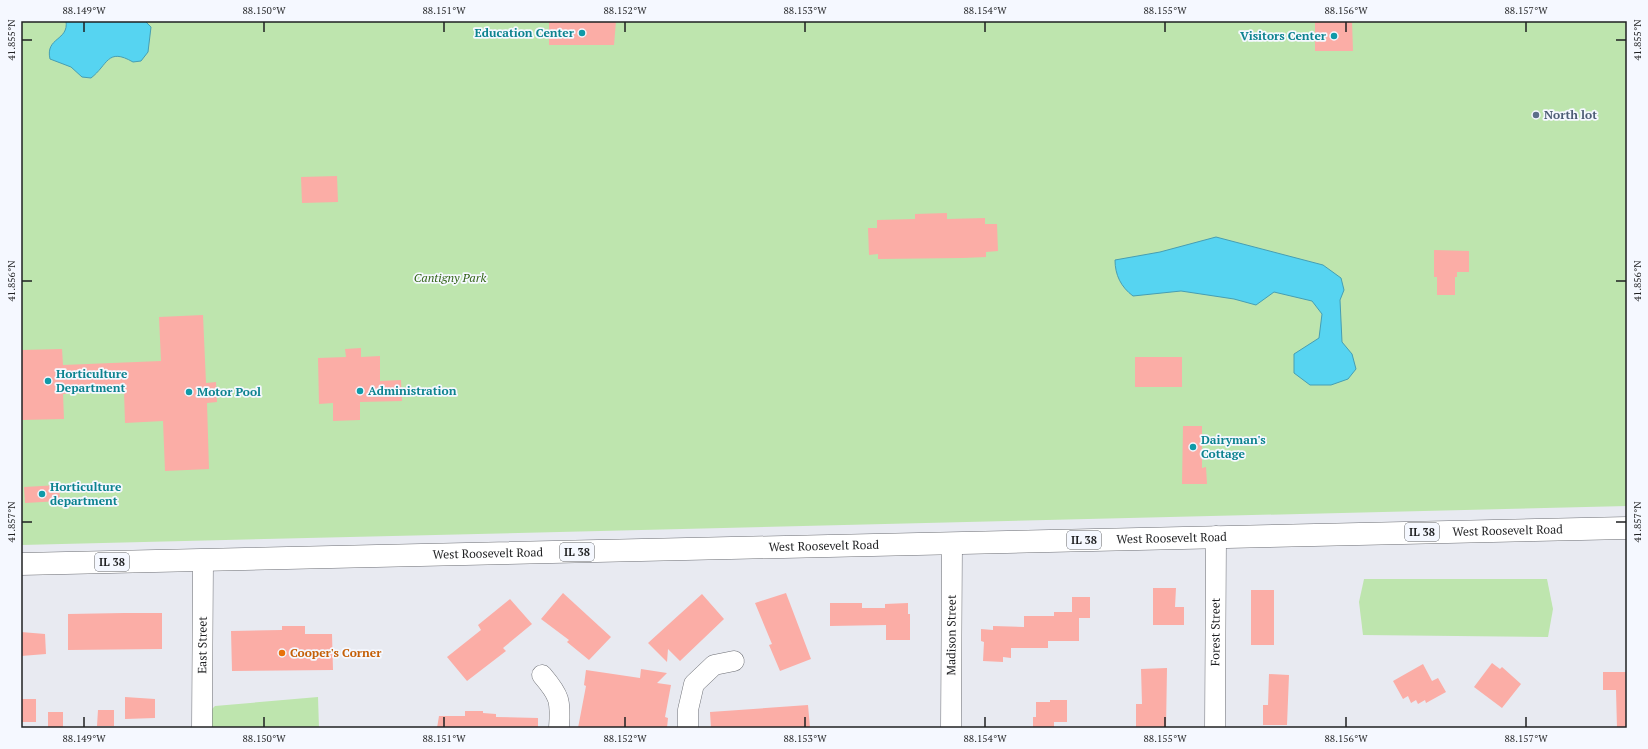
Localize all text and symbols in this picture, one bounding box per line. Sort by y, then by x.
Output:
text: 88.149°W [62,4,106,17]
text: 88.150°W [242,4,286,17]
text: 88.151°W [422,4,466,17]
text: 88.152°W [603,4,647,17]
text: 88.153°W [783,4,827,17]
text: 88.154°W [963,4,1007,17]
text: 88.155°W [1143,4,1187,17]
text: 88.156°W [1324,4,1368,17]
text: 88.157°W [1504,4,1548,17]
text: 41.855°N [5,19,18,61]
text: 41.855°N [1631,19,1644,61]
place label: Education Center [475,25,575,40]
marker: Education Center [577,28,587,38]
place label: Visitors Center [1240,28,1327,43]
marker: Visitors Center [1329,31,1339,41]
place label: North lot [1544,107,1597,122]
marker: North lot [1531,110,1541,120]
text: 41.856°N [5,260,18,302]
text: 41.856°N [1631,260,1644,302]
park label: Cantigny Park [414,270,486,285]
place label: Horticulture Department [56,366,128,395]
marker: Horticulture Department [43,376,53,386]
place label: Administration [368,383,457,398]
place label: Motor Pool [197,384,261,399]
marker: Administration [355,386,365,396]
marker: Motor Pool [184,387,194,397]
place label: Dairyman's Cottage [1201,432,1266,461]
marker: Dairyman's Cottage [1188,442,1198,452]
place label: Horticulture department [50,479,122,508]
marker: Horticulture department [37,489,47,499]
text: 41.857°N [5,501,18,543]
text: 41.857°N [1631,501,1644,543]
street label: West Roosevelt Road [1452,521,1563,539]
road number: IL 38 [1405,523,1439,541]
street label: West Roosevelt Road [1116,529,1227,546]
road number: IL 38 [1067,531,1101,549]
street label: West Roosevelt Road [768,537,880,554]
road number: IL 38 [560,543,594,561]
street label: West Roosevelt Road [432,544,544,562]
road number: IL 38 [95,553,129,571]
street label: Madison Street [943,594,959,675]
street label: Forest Street [1207,597,1223,666]
street label: East Street [194,616,210,674]
place label: Cooper's Corner [290,645,382,660]
marker: Cooper's Corner [277,648,287,658]
text: 88.149°W [62,732,106,745]
text: 88.150°W [242,732,286,745]
text: 88.151°W [422,732,466,745]
text: 88.152°W [603,732,647,745]
text: 88.153°W [783,732,827,745]
text: 88.154°W [963,732,1007,745]
text: 88.155°W [1143,732,1187,745]
text: 88.156°W [1324,732,1368,745]
text: 88.157°W [1504,732,1548,745]

